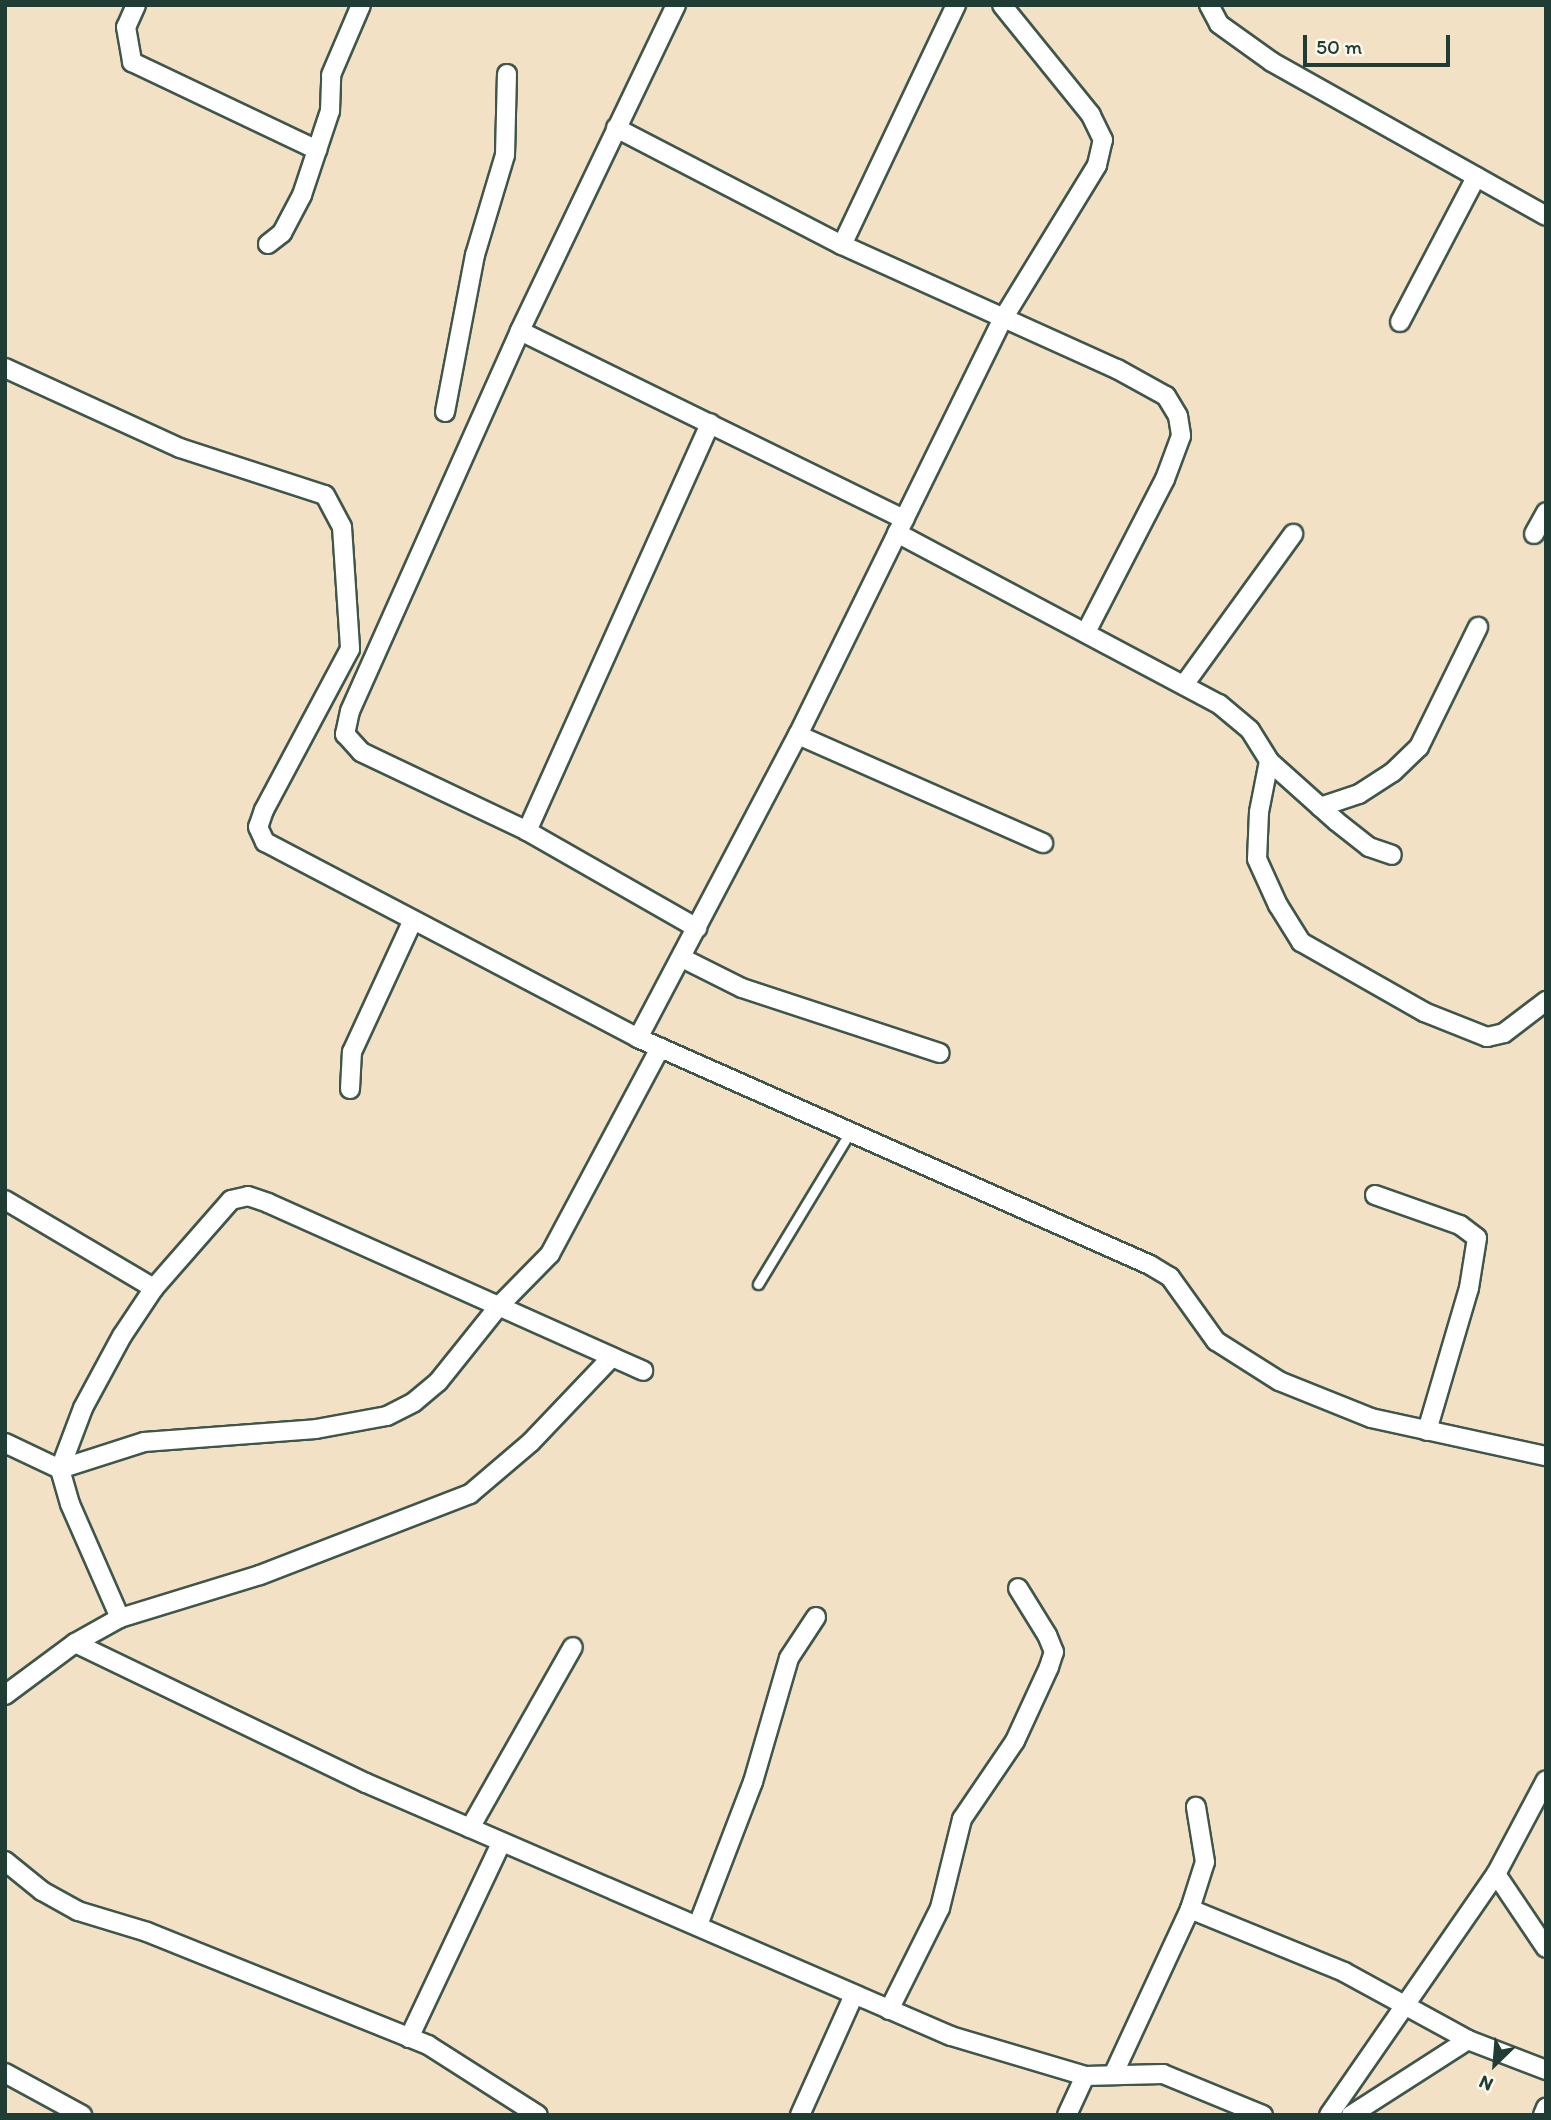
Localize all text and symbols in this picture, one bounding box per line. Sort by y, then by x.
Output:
scale bar [1306,21,1453,65]
text: 50 m [1316,34,1362,59]
north arrow [1460,2029,1530,2099]
text: N [1475,2070,1497,2097]

